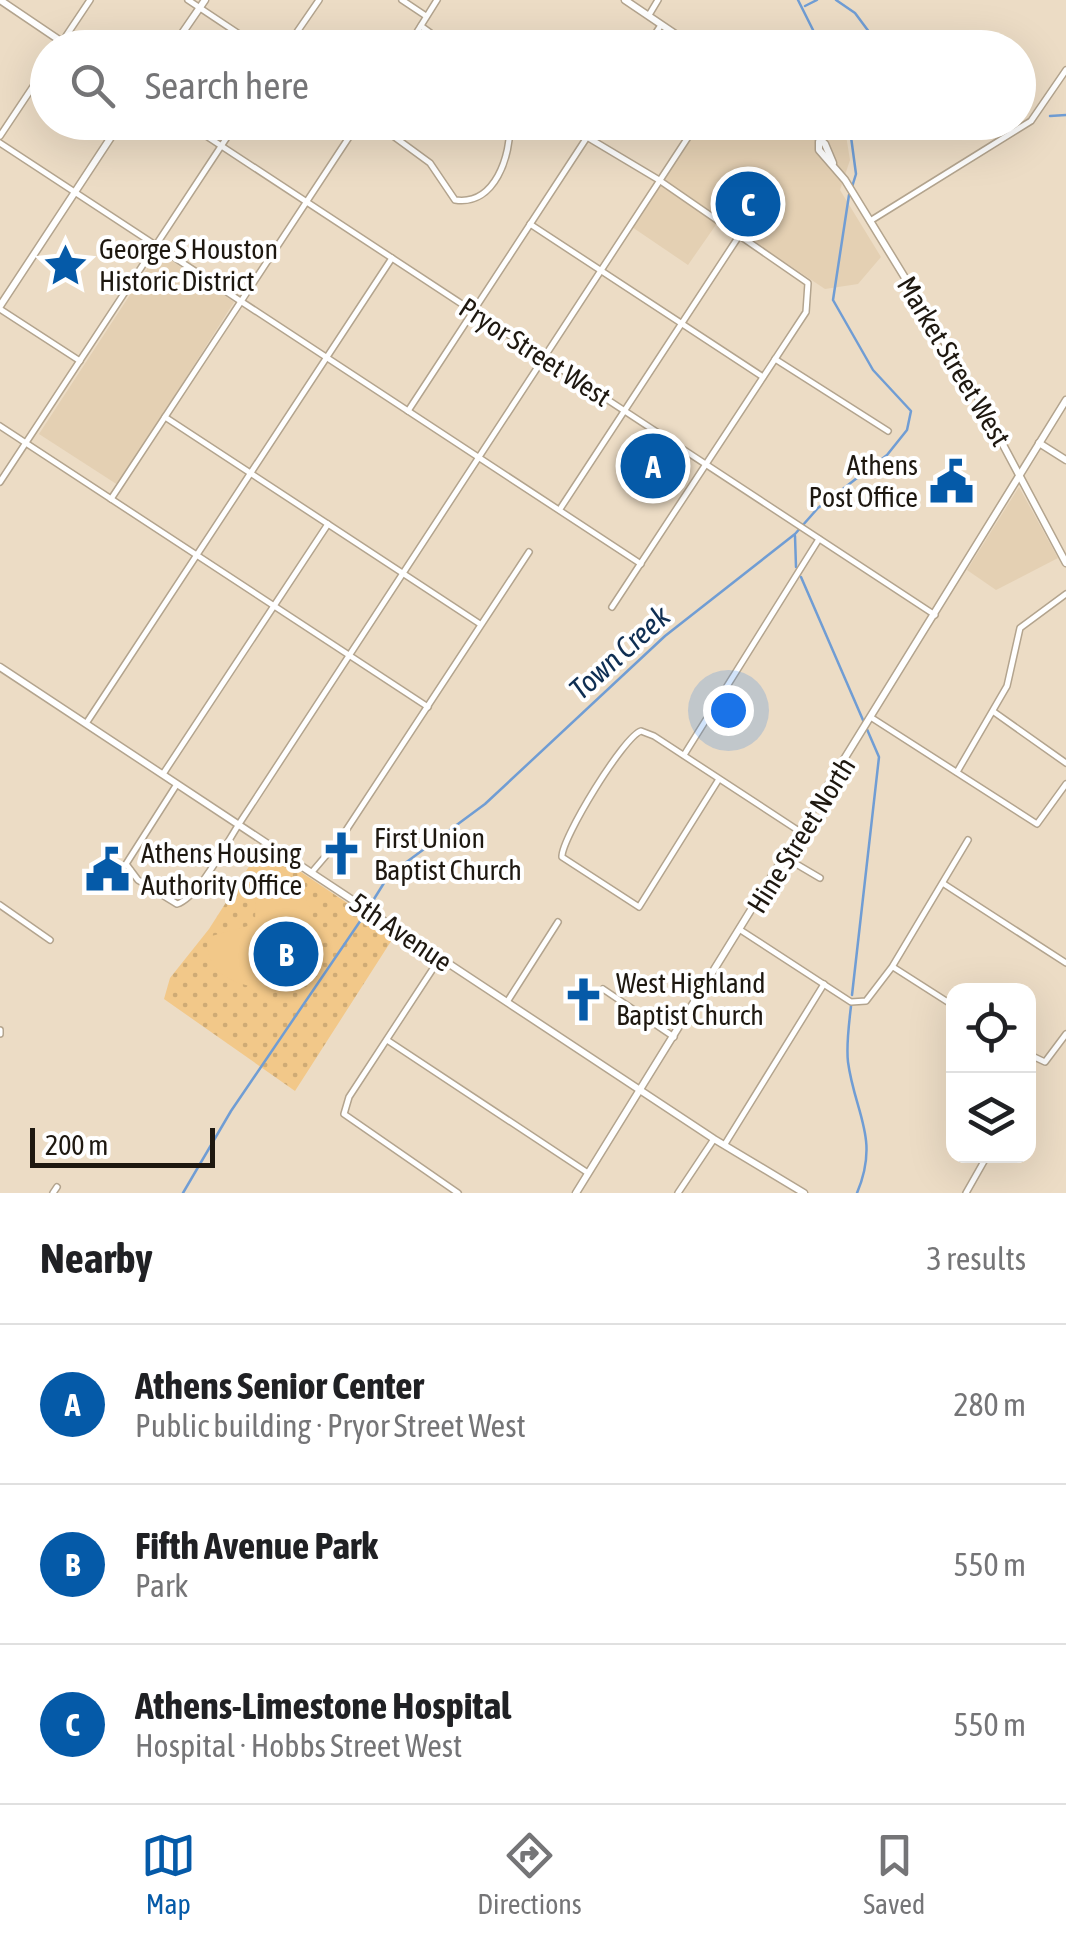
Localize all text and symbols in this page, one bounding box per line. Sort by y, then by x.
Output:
search box [30,30,1036,140]
icon: search [65,58,120,113]
text: Search here [145,64,309,107]
pin: C [716,166,780,242]
place label: George S Houston Historic District [99,233,278,297]
place icon: George S Houston Historic District [42,241,90,289]
street label: Market Street West [891,271,1017,451]
street label: Pryor Street West [453,291,617,413]
pin: A [620,428,686,504]
place label: Athens Post Office [809,449,918,513]
public building icon: Athens Post Office [927,457,975,505]
water label: Town Creek [562,598,677,706]
your location [703,685,754,736]
street label: Hine Street North [740,751,862,919]
place label: First Union Baptist Church [374,822,522,886]
church icon: First Union Baptist Church [317,830,365,878]
place label: Athens Housing Authority Office [141,837,302,901]
public building icon: Athens Housing Authority Office [84,845,132,893]
street label: 5th Avenue [344,886,458,978]
pin: B [254,916,318,992]
place label: West Highland Baptist Church [616,967,766,1031]
church icon: West Highland Baptist Church [559,975,607,1023]
map controls [946,983,1036,1163]
button: locate [946,983,1036,1073]
button: layers [946,1073,1036,1163]
scale bar [30,1123,215,1168]
text: 200 m [45,1129,108,1161]
text: Nearby [40,1234,153,1282]
text: 3 results [927,1240,1026,1277]
text: Athens Senior Center [135,1364,424,1407]
text: A [65,1386,80,1423]
text: 280 m [953,1386,1026,1423]
text: Public building · Pryor Street West [135,1407,526,1444]
text: Fifth Avenue Park [135,1524,378,1567]
text: B [65,1546,80,1583]
text: 550 m [953,1546,1026,1583]
text: Park [135,1567,188,1604]
text: Athens-Limestone Hospital [135,1684,511,1727]
text: C [65,1706,80,1743]
text: 550 m [953,1706,1026,1743]
text: Hospital · Hobbs Street West [135,1727,462,1764]
tab: Map [141,1828,196,1920]
tab: Directions [477,1828,582,1920]
tab: Saved [863,1828,925,1920]

